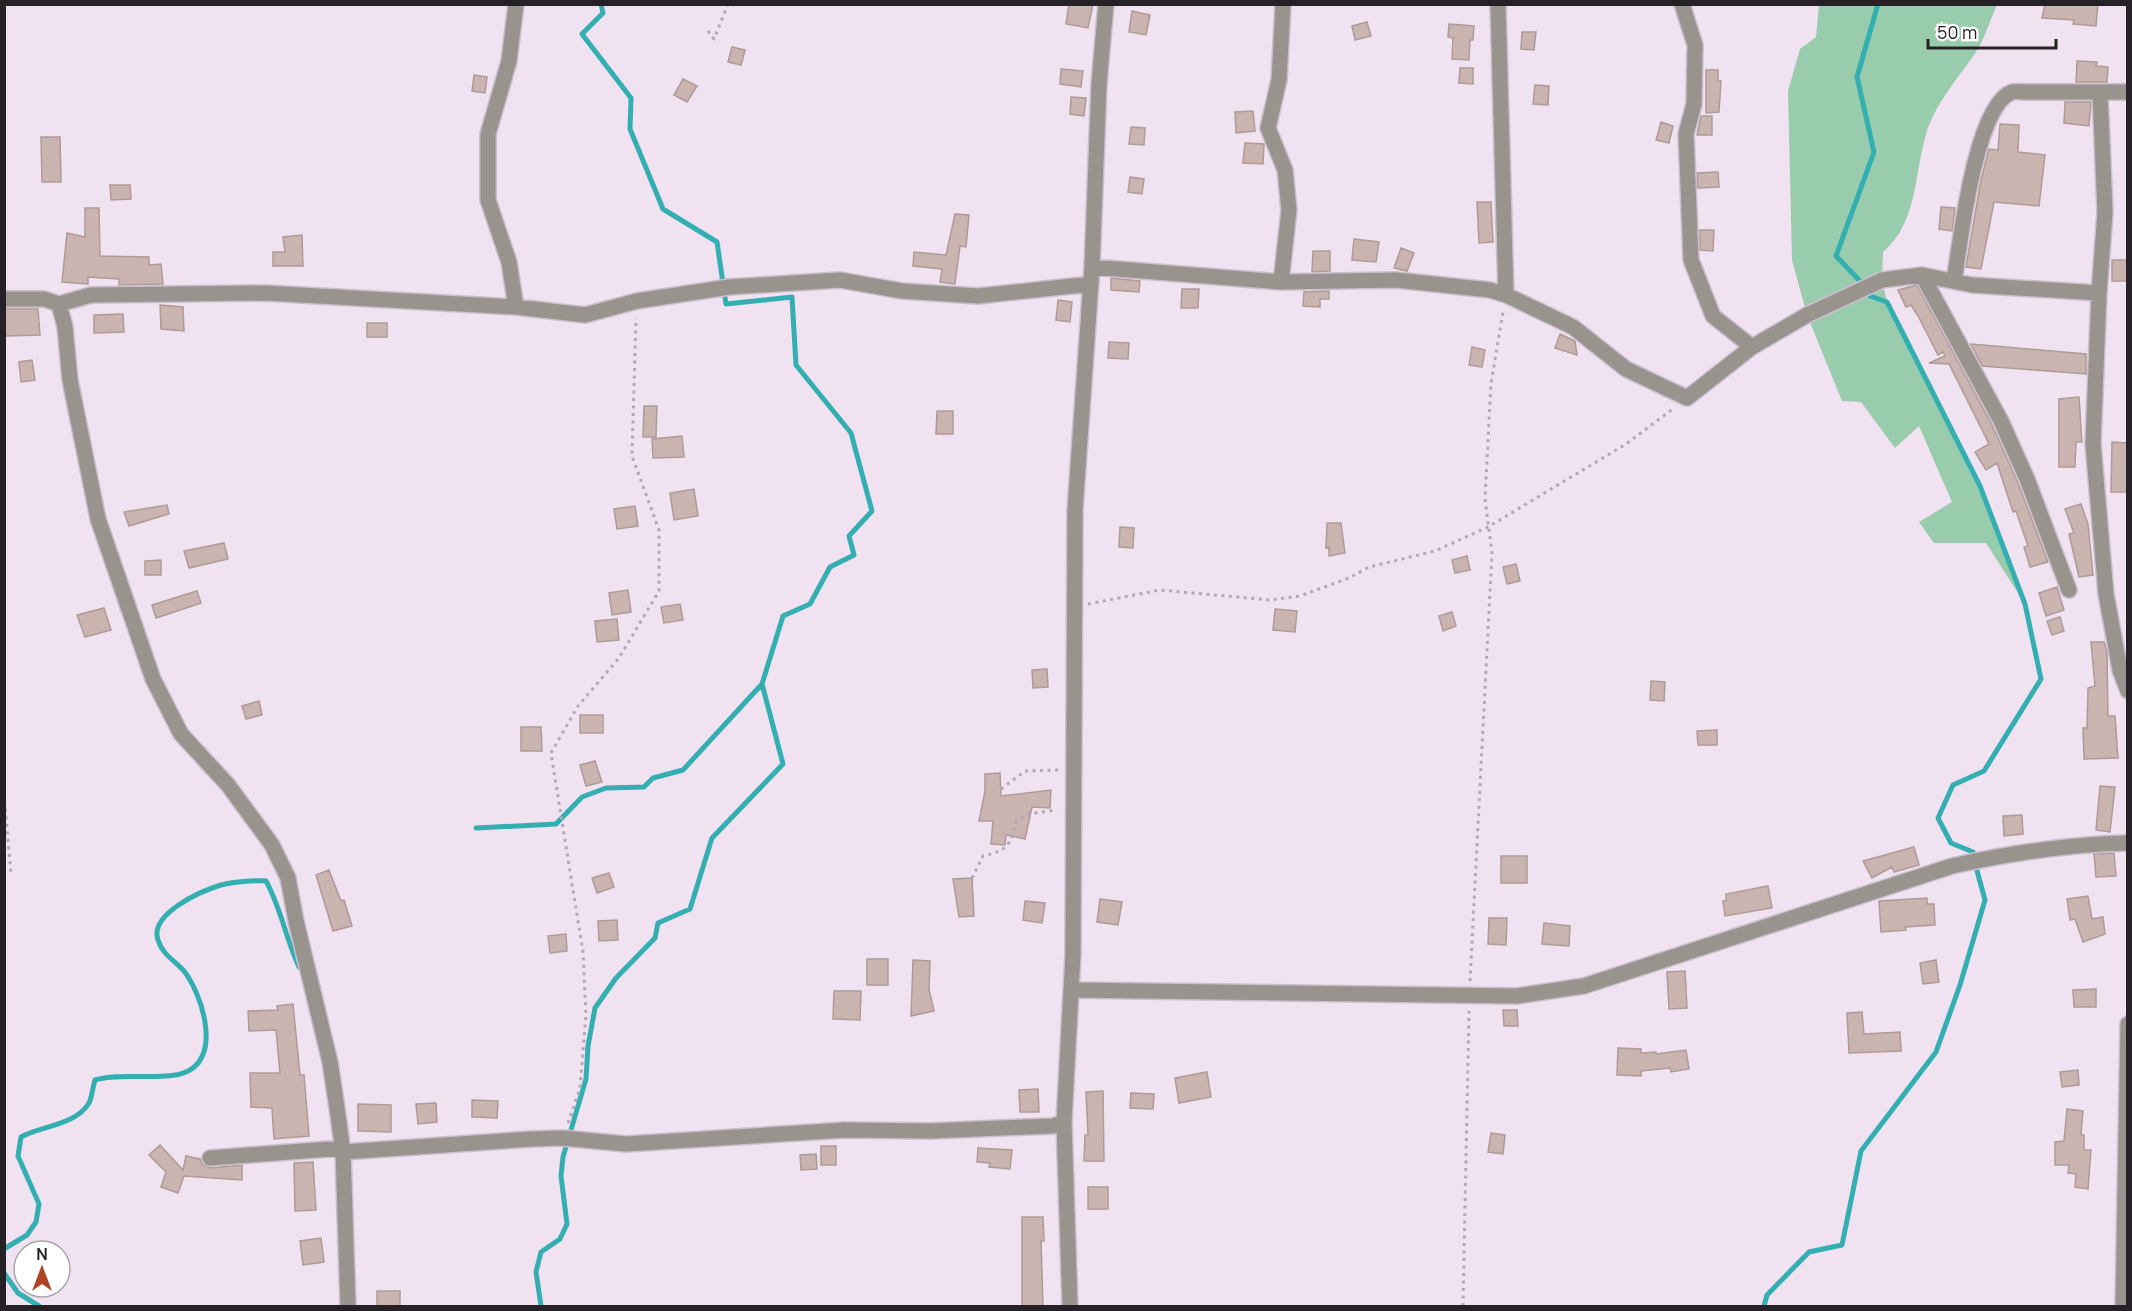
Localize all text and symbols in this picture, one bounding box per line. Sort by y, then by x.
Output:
scale bar [1928,12,2056,50]
text: 50 m [1937,20,1977,44]
north arrow [12,1239,72,1299]
text: N [36,1243,48,1265]

